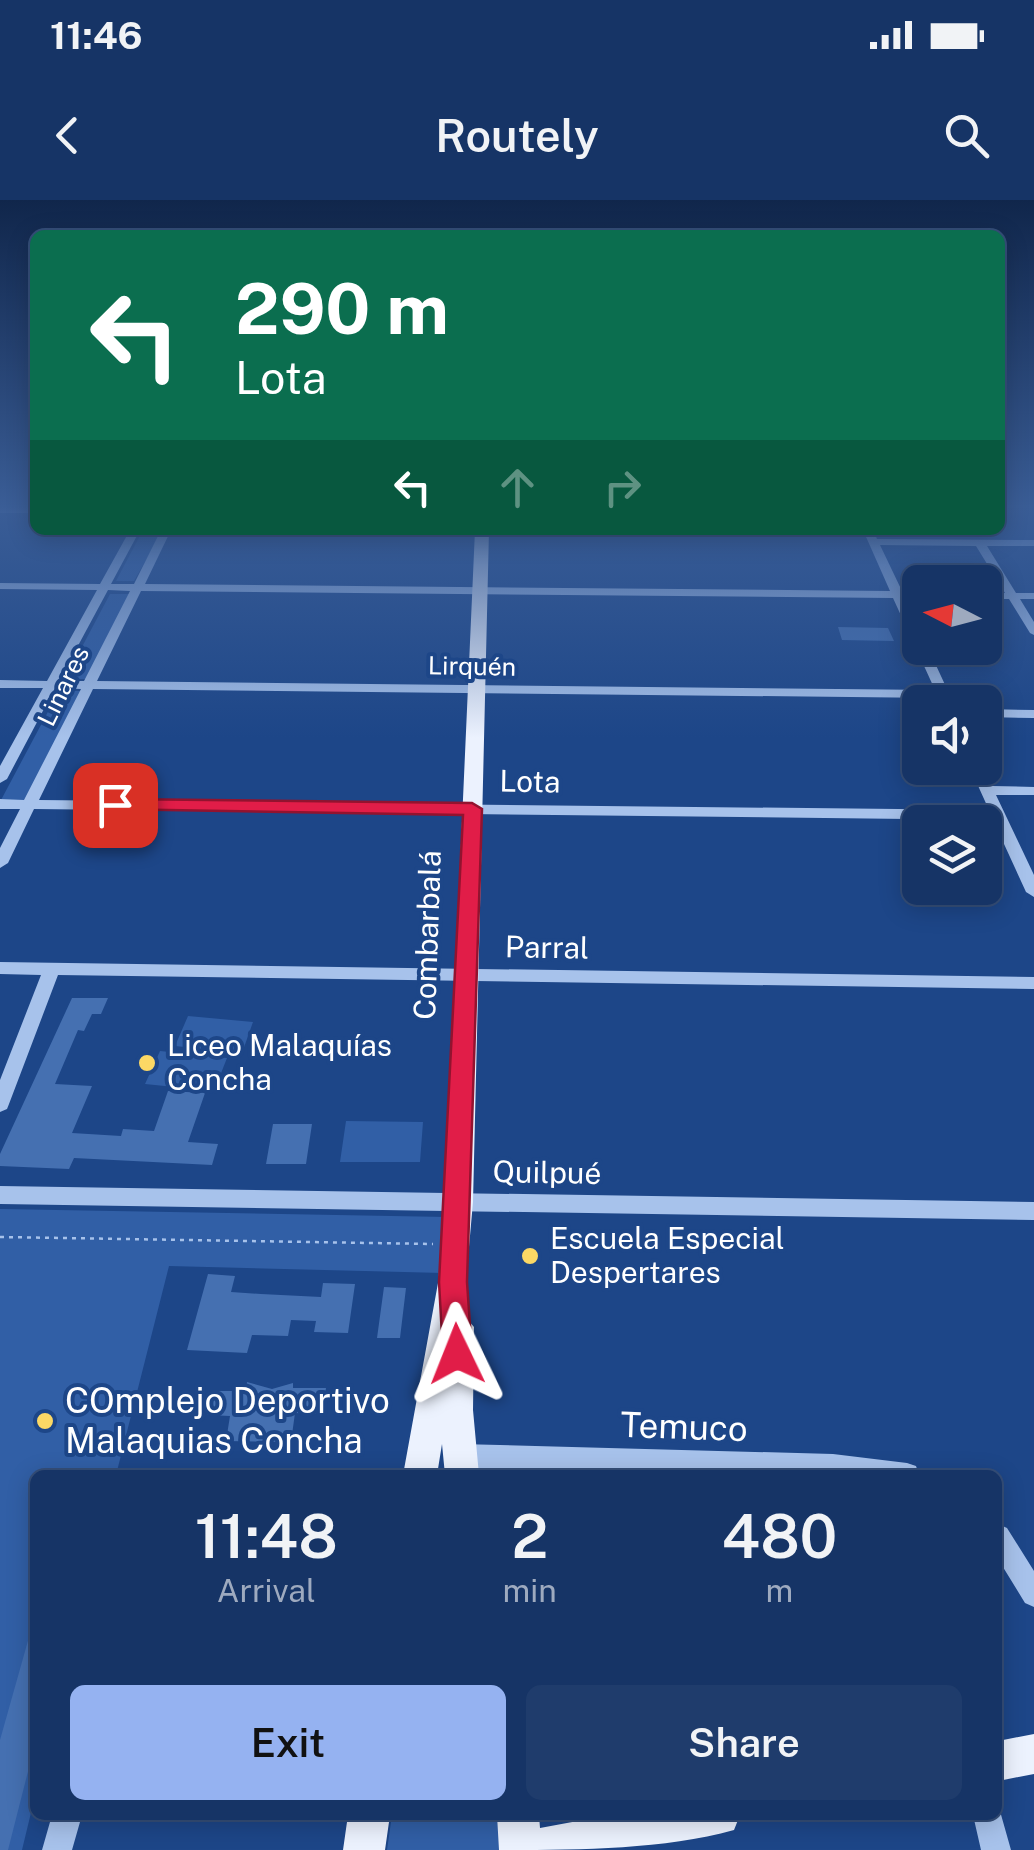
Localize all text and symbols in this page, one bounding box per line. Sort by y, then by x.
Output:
text: 11:46 [50,13,143,58]
icon: back [40,108,95,163]
icon: search [939,108,994,163]
text: Routely [435,109,599,162]
text: 290 m [235,267,449,350]
icon: left [70,270,200,400]
text: Lota [235,351,327,404]
icon: left [385,460,440,515]
icon: ahead [490,460,545,515]
icon: right [595,460,650,515]
north arrow [902,565,1002,665]
map controls [902,565,1002,905]
street label: Linares [31,641,95,731]
street label: Lirquén [428,650,516,682]
button: sound [902,685,1002,785]
street label: Lota [499,762,561,800]
pin [73,763,158,848]
icon: arrive [88,778,143,833]
button: layers [902,805,1002,905]
street label: Combarbalá [406,850,448,1020]
street label: Parral [505,928,589,966]
place label: Liceo Malaquías Concha [167,1027,392,1097]
marker: Liceo Malaquías Concha [136,1052,158,1074]
street label: Quilpué [492,1153,602,1191]
place label: Escuela Especial Despertares [550,1220,785,1290]
marker: Escuela Especial Despertares [519,1245,541,1267]
position arrow [405,1302,509,1406]
place label: COmplejo Deportivo Malaquias Concha [65,1380,390,1461]
street label: Temuco [620,1404,748,1449]
marker: COmplejo Deportivo Malaquias Concha [34,1410,56,1432]
text: 11:48 [195,1501,338,1572]
text: 2 [511,1501,548,1572]
text: 480 [722,1501,837,1572]
text: Arrival [217,1572,316,1609]
text: min [503,1572,557,1609]
text: m [766,1572,793,1609]
button: Exit [70,1685,506,1800]
button: Share [526,1685,962,1800]

